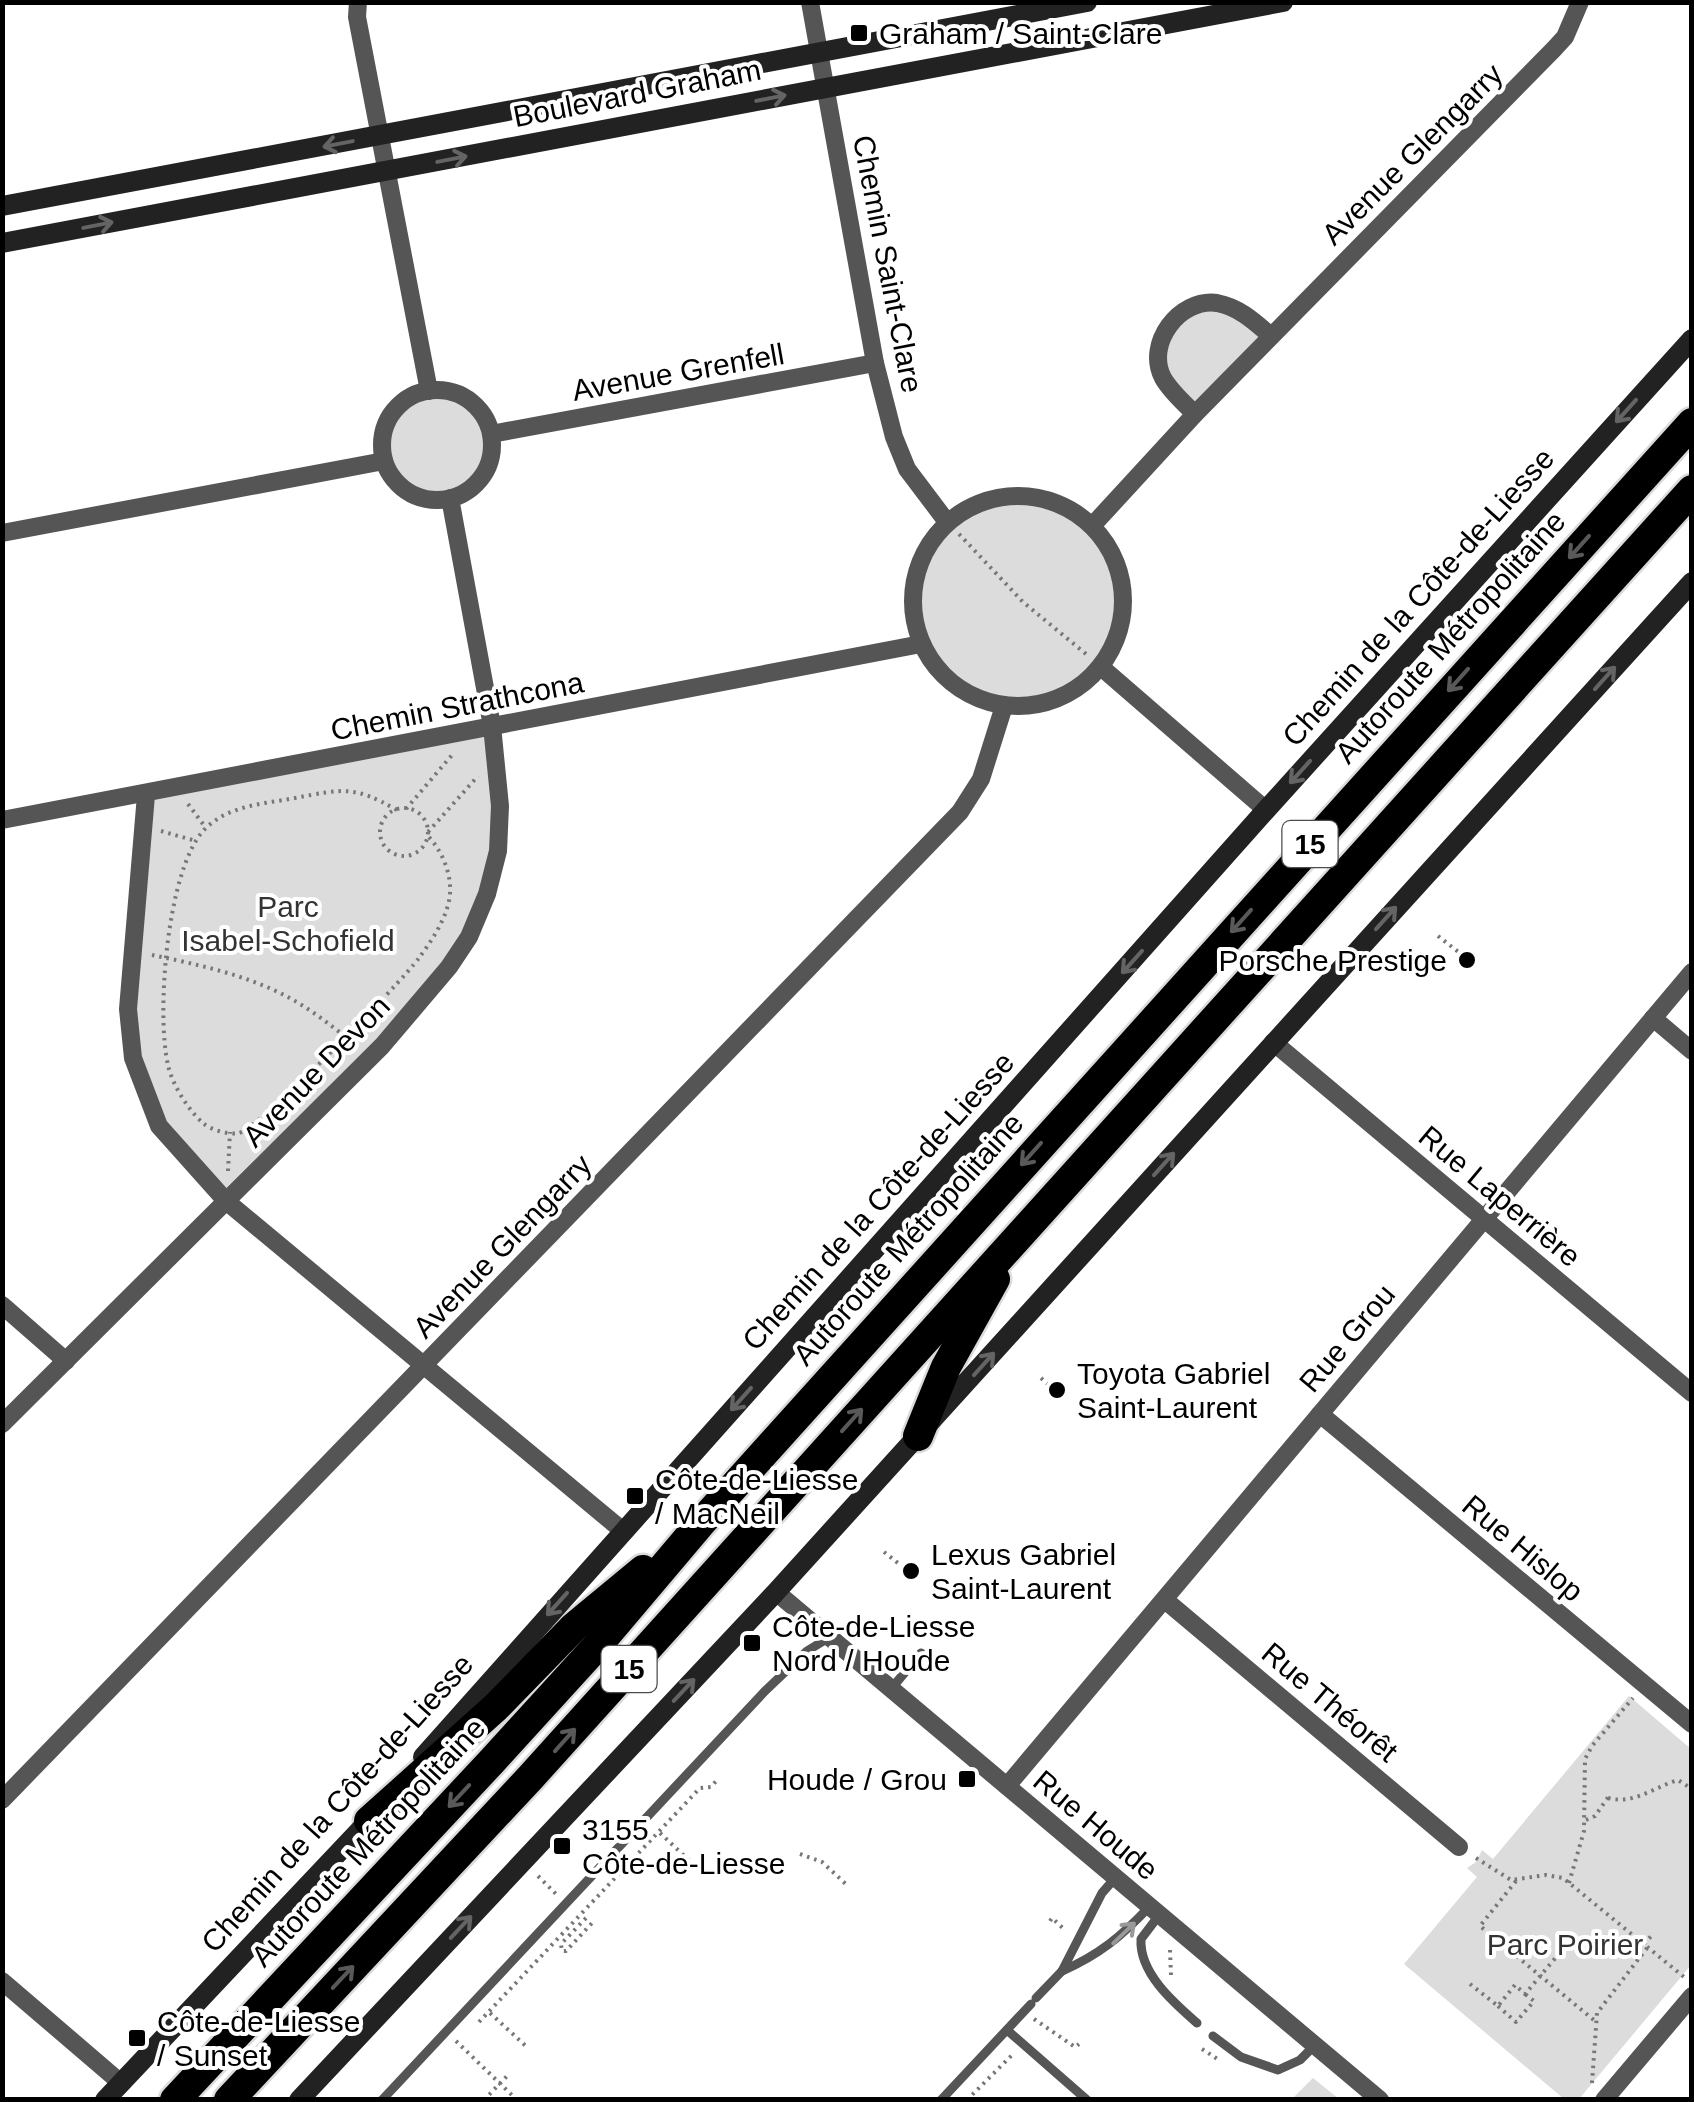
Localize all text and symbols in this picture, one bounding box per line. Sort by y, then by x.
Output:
place label: Graham / Saint-Clare [879,17,1162,50]
marker: Graham / Saint-Clare [848,22,870,44]
street label: Boulevard Graham [510,53,764,133]
street label: Avenue Glengarry [1315,57,1509,251]
one-way arrow [755,88,787,107]
street label: Chemin Saint-Clare [847,132,929,396]
one-way arrow [322,135,354,154]
one-way arrow [435,148,467,167]
one-way arrow [82,215,114,234]
street label: Avenue Grenfell [569,337,787,407]
one-way arrow [1615,398,1638,423]
street label: Chemin de la Côte-de-Liesse [1276,442,1560,752]
street label: Autoroute Métropolitaine [1328,505,1572,769]
one-way arrow [1568,534,1591,559]
street label: Chemin Strathcona [328,665,586,747]
one-way arrow [1593,666,1616,691]
one-way arrow [1447,667,1470,692]
one-way arrow [1289,759,1312,784]
road number: 15 [1282,821,1338,867]
park label: Parc Isabel-Schofield [181,890,395,957]
one-way arrow [1374,906,1397,931]
one-way arrow [1229,908,1252,933]
place label: Porsche Prestige [1219,944,1447,977]
one-way arrow [1121,948,1143,974]
marker: Porsche Prestige [1456,949,1478,971]
street label: Avenue Devon [236,989,396,1153]
street label: Chemin de la Côte-de-Liesse [736,1046,1020,1356]
street label: Autoroute Métropolitaine [786,1107,1030,1371]
street label: Rue Laperrière [1413,1119,1587,1273]
one-way arrow [1020,1141,1043,1166]
street label: Avenue Glengarry [406,1148,598,1344]
one-way arrow [1152,1152,1175,1177]
street label: Rue Grou [1293,1278,1401,1398]
one-way arrow [972,1352,995,1377]
place label: Toyota Gabriel Saint-Laurent [1077,1357,1270,1424]
marker: Toyota Gabriel Saint-Laurent [1046,1379,1068,1401]
one-way arrow [730,1386,753,1411]
one-way arrow [841,1408,864,1433]
place label: Côte-de-Liesse / MacNeil [655,1463,858,1530]
marker: Côte-de-Liesse / MacNeil [624,1485,646,1507]
street label: Rue Hislop [1456,1488,1590,1608]
place label: Lexus Gabriel Saint-Laurent [931,1538,1116,1605]
marker: Lexus Gabriel Saint-Laurent [900,1560,922,1582]
one-way arrow [546,1591,569,1616]
place label: Côte-de-Liesse Nord / Houde [772,1610,975,1677]
marker: Côte-de-Liesse Nord / Houde [741,1632,763,1654]
street label: Rue Théorêt [1256,1636,1405,1768]
road number: 15 [602,1646,656,1692]
street label: Chemin de la Côte-de-Liesse [195,1648,479,1958]
one-way arrow [672,1678,695,1703]
street label: Autoroute Métropolitaine [244,1711,492,1973]
one-way arrow [553,1728,576,1753]
place label: Houde / Grou [767,1763,947,1796]
street label: Rue Houde [1027,1764,1165,1886]
marker: Houde / Grou [956,1768,978,1790]
one-way arrow [448,1783,471,1808]
place label: 3155 Côte-de-Liesse [582,1813,785,1880]
marker: 3155 Côte-de-Liesse [551,1835,573,1857]
one-way arrow [449,1915,473,1939]
one-way arrow [1112,1921,1136,1945]
park label: Parc Poirier [1487,1928,1643,1961]
one-way arrow [331,1966,355,1990]
place label: Côte-de-Liesse / Sunset [157,2005,360,2072]
marker: Côte-de-Liesse / Sunset [126,2027,148,2049]

